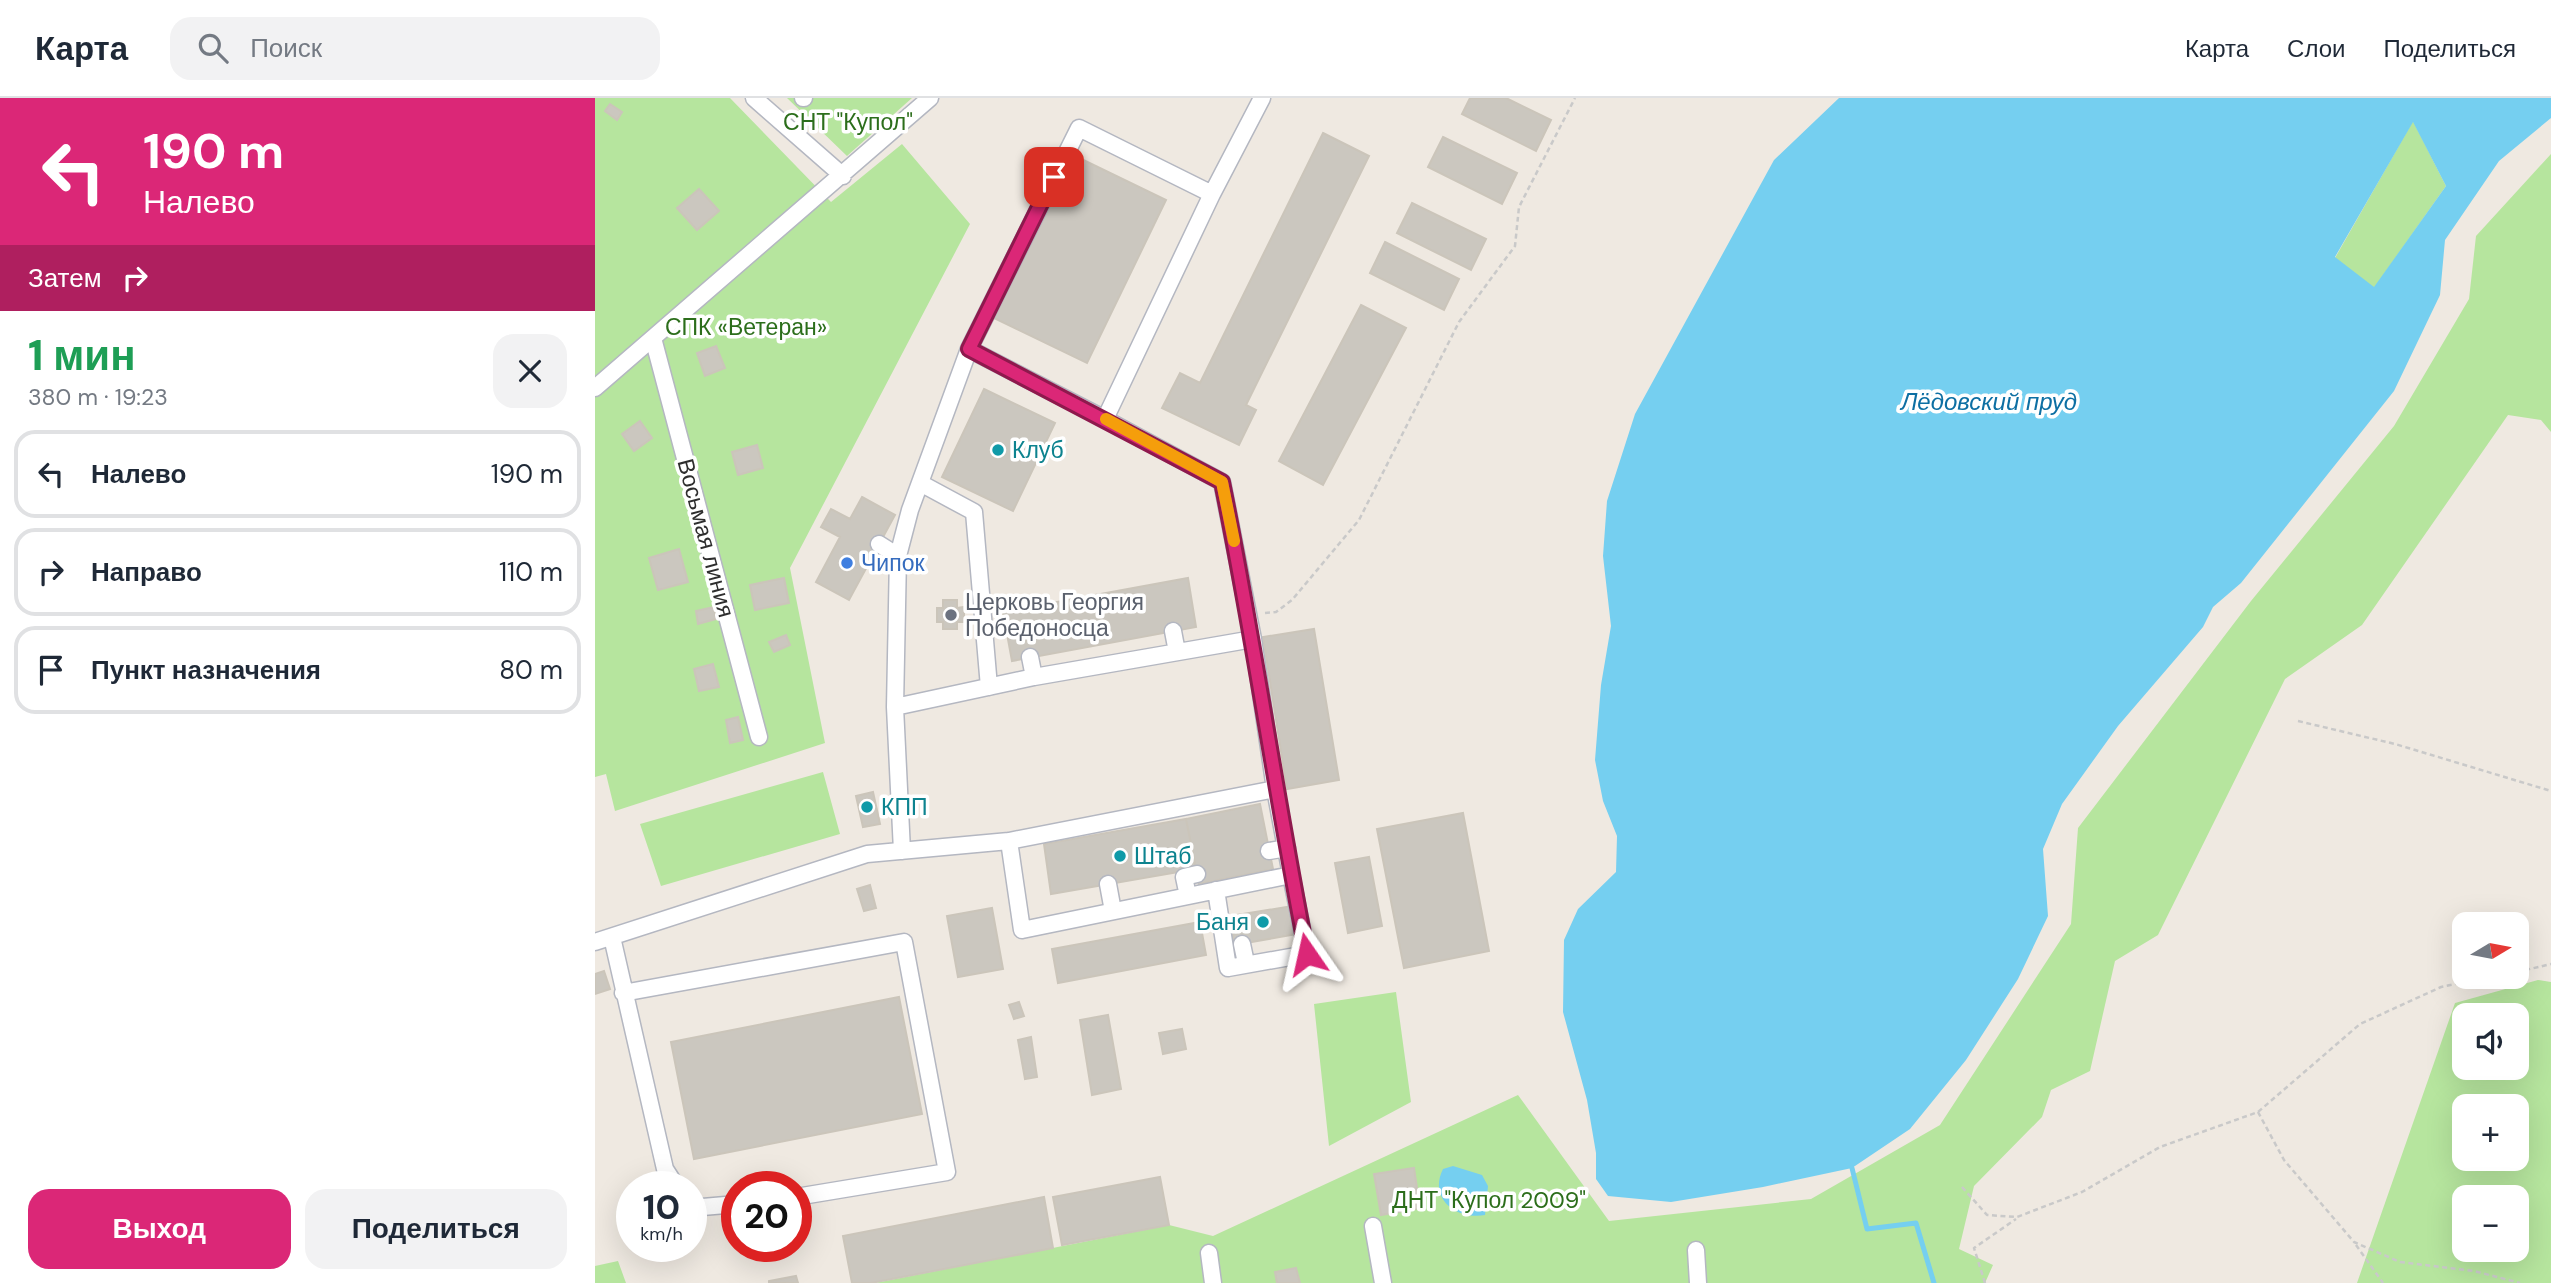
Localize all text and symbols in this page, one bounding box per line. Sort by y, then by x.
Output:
search box [170,17,660,80]
text: Карта [35,27,128,70]
icon: search [194,29,232,67]
text: Поиск [250,31,322,65]
text: Карта [2185,33,2249,64]
text: Слои [2287,33,2345,64]
text: Поделиться [2383,33,2516,64]
park label: СНТ "Купол" [783,107,913,137]
text: 190 m [143,119,284,183]
icon: left [28,126,119,217]
pin [1024,147,1084,207]
icon: arrive [1035,158,1073,196]
text: Налево [143,181,255,223]
icon: right [116,259,154,297]
text: Затем [28,261,102,295]
park label: СПК «Ветеран» [665,312,827,342]
text: 1 мин [28,328,136,383]
button: close [493,334,567,408]
text: 380 m · 19:23 [28,382,168,412]
water label: Лёдовский пруд [1899,386,2077,417]
place label: Клуб [1012,435,1064,465]
marker: Клуб [990,442,1006,458]
icon: left [32,455,70,493]
street label: Восьмая линия [670,455,742,621]
text: Налево [91,457,186,491]
text: 190 m [491,457,563,491]
place label: Чипок [861,548,925,578]
icon: right [32,553,70,591]
text: Направо [91,555,202,589]
text: 110 m [499,555,563,589]
marker: Чипок [839,555,855,571]
place label: Церковь Георгия Победоносца [965,587,1144,643]
marker: Церковь Георгия Победоносца [943,607,959,623]
icon: arrive [32,651,70,689]
text: Пункт назначения [91,653,321,687]
text: 80 m [499,653,563,687]
place label: КПП [881,792,927,822]
marker: КПП [859,799,875,815]
place label: Штаб [1134,841,1191,871]
marker: Штаб [1112,848,1128,864]
place label: Баня [1196,907,1249,937]
north arrow [2452,912,2529,989]
map controls [2452,912,2529,1262]
marker: Баня [1255,914,1271,930]
position arrow [1270,917,1344,991]
button: sound [2452,1003,2529,1080]
button: + [2452,1094,2529,1171]
speed limit sign: 20 [721,1171,812,1262]
text: 10 [643,1184,680,1230]
park label: ДНТ "Купол 2009" [1392,1185,1586,1215]
button: − [2452,1185,2529,1262]
button: Выход [28,1189,291,1269]
button: Поделиться [305,1189,567,1269]
text: km/h [640,1222,683,1246]

